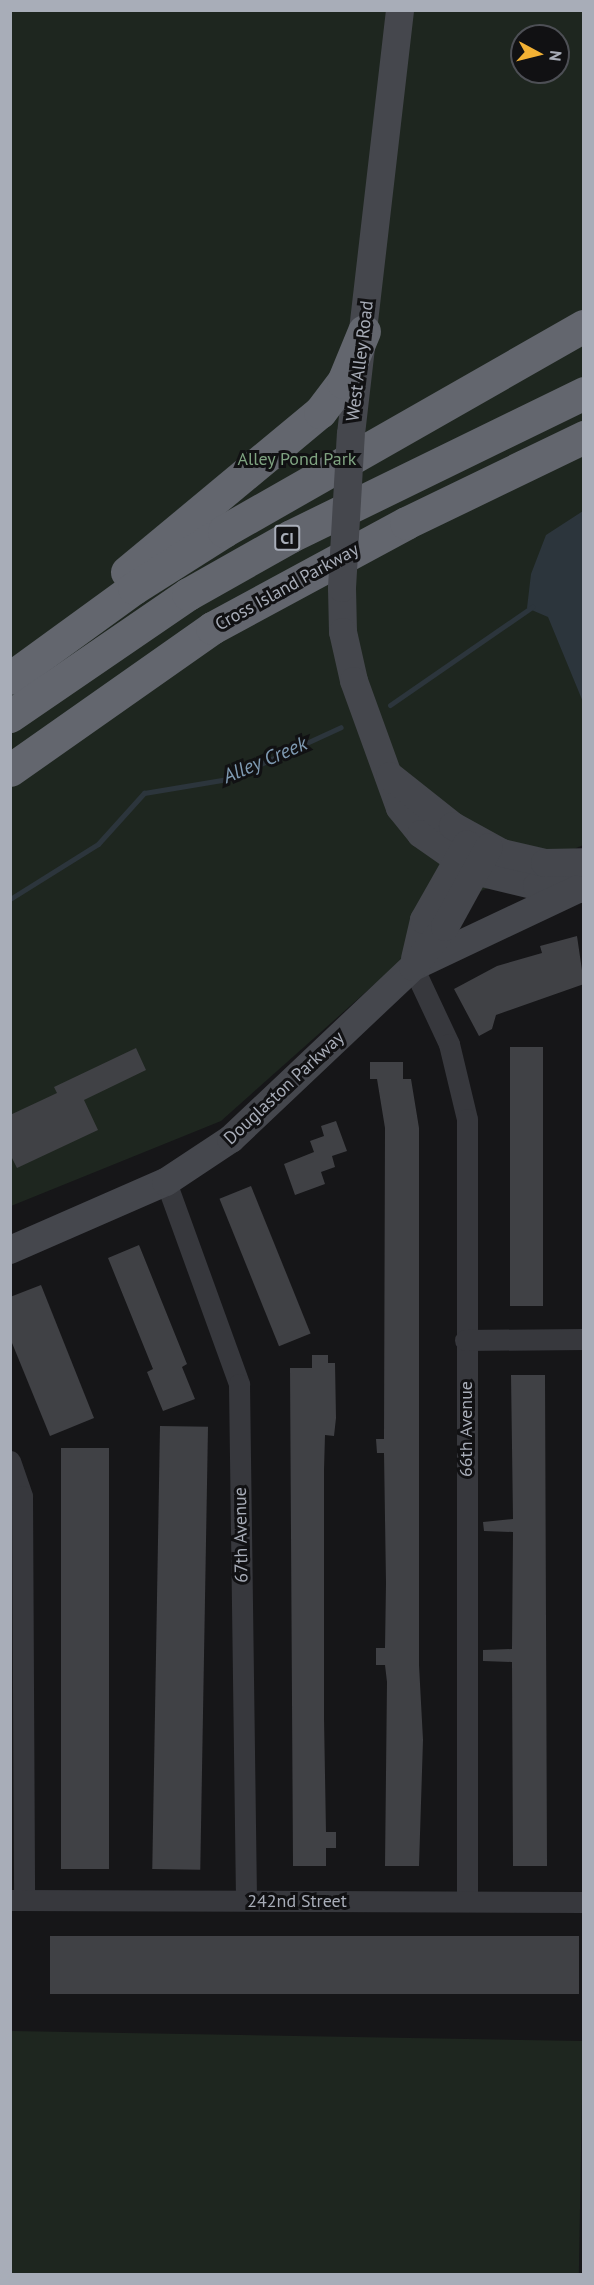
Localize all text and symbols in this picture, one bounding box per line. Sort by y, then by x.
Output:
north arrow [510,24,570,84]
text: N [545,50,566,62]
street label: West Alley Road [342,299,378,423]
park label: Alley Pond Park [237,448,357,470]
road number: CI [274,525,300,551]
street label: Cross Island Parkway [211,539,363,635]
water label: Alley Creek [219,731,311,789]
street label: Douglaston Parkway [219,1027,349,1149]
street label: 66th Avenue [455,1381,477,1477]
street label: 67th Avenue [229,1487,253,1583]
street label: 242nd Street [247,1890,347,1912]

